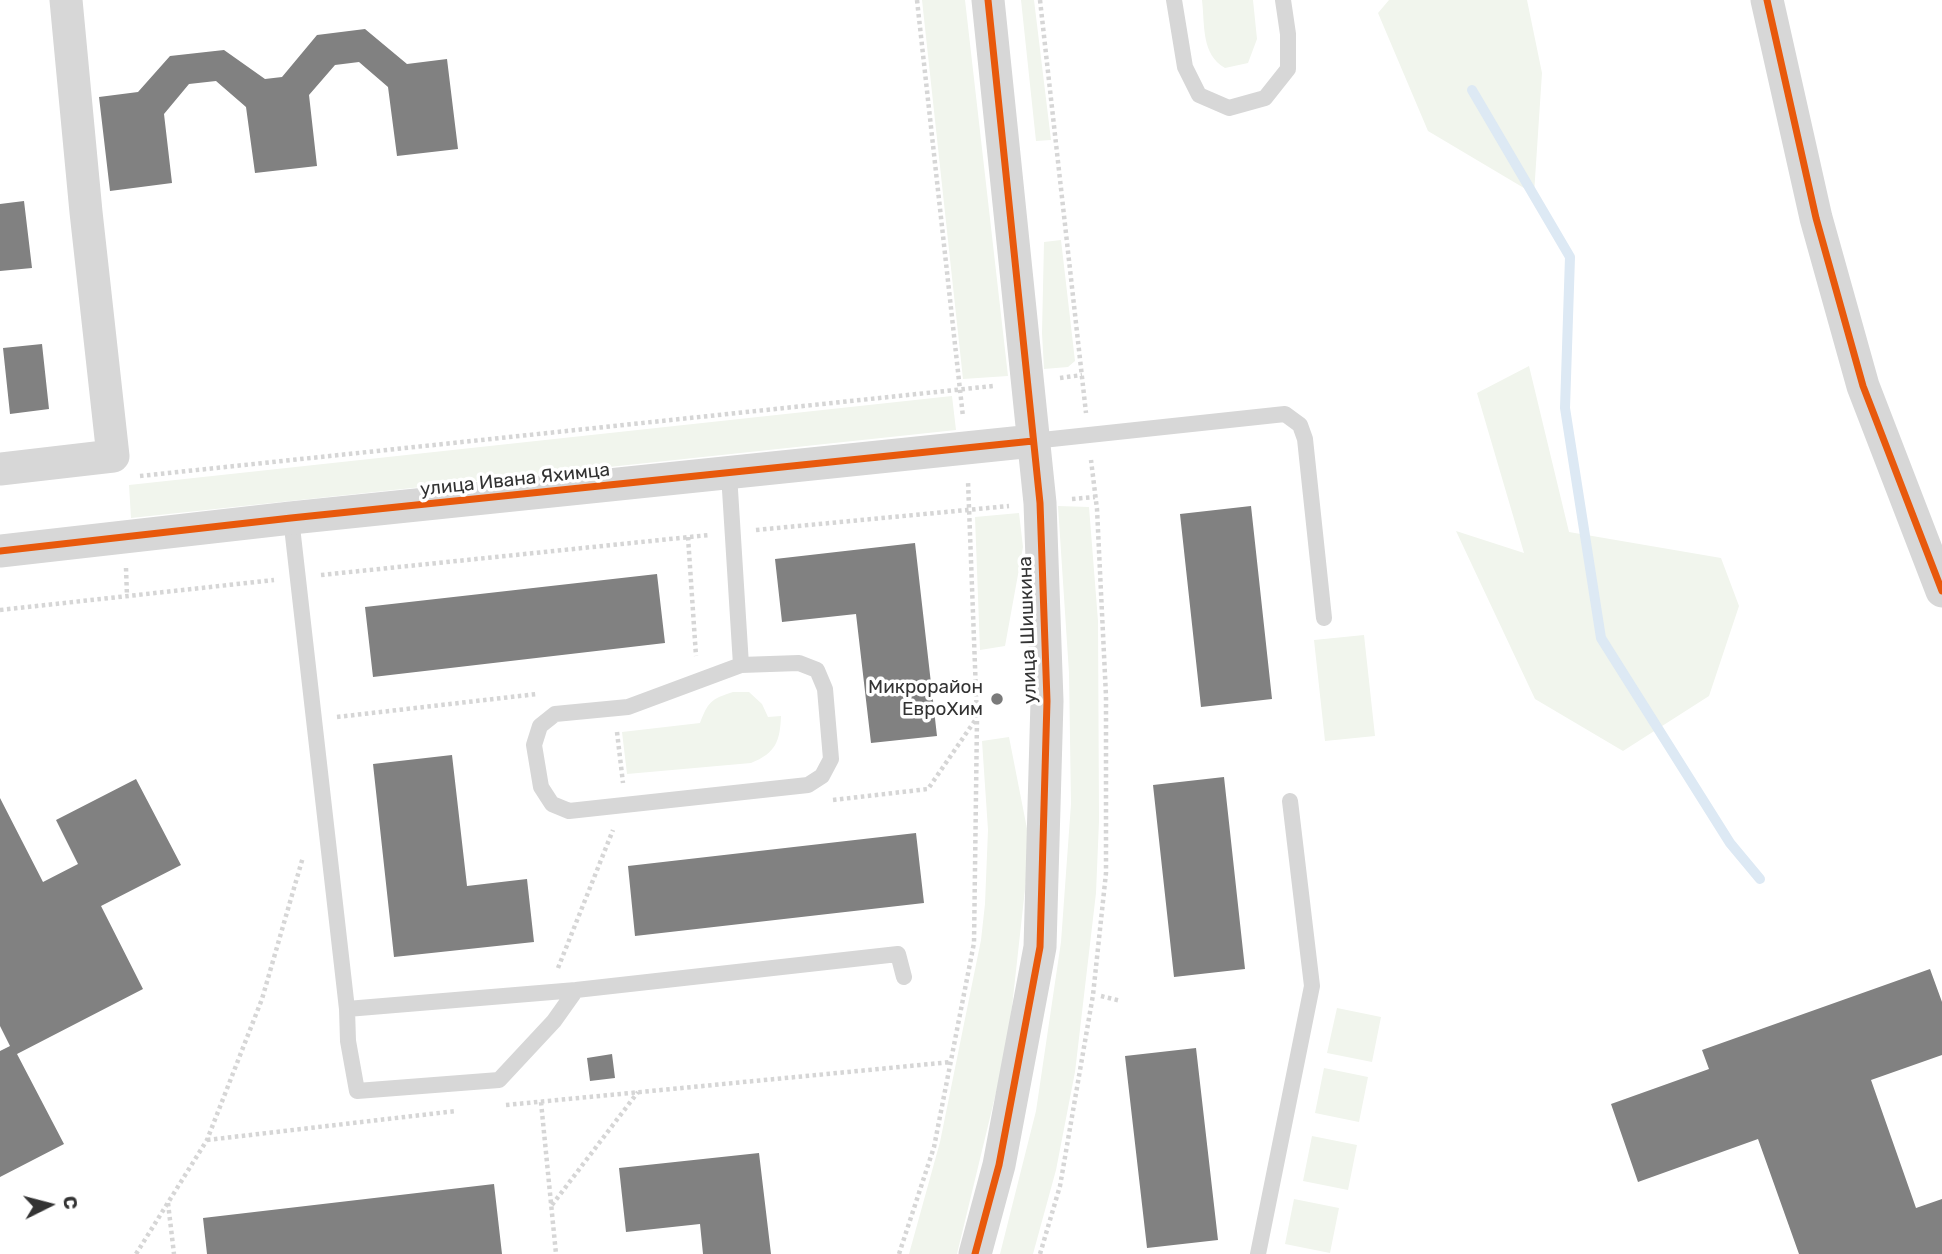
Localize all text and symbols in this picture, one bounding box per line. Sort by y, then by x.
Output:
street label: улица Ивана Яхимца [419,459,611,501]
street label: улица Шишкина [1014,556,1042,704]
place label: Микрорайон ЕвроХим [868,677,983,721]
marker: Микрорайон ЕвроХим [989,691,1005,707]
north arrow [14,1170,84,1240]
text: С [58,1195,83,1211]

